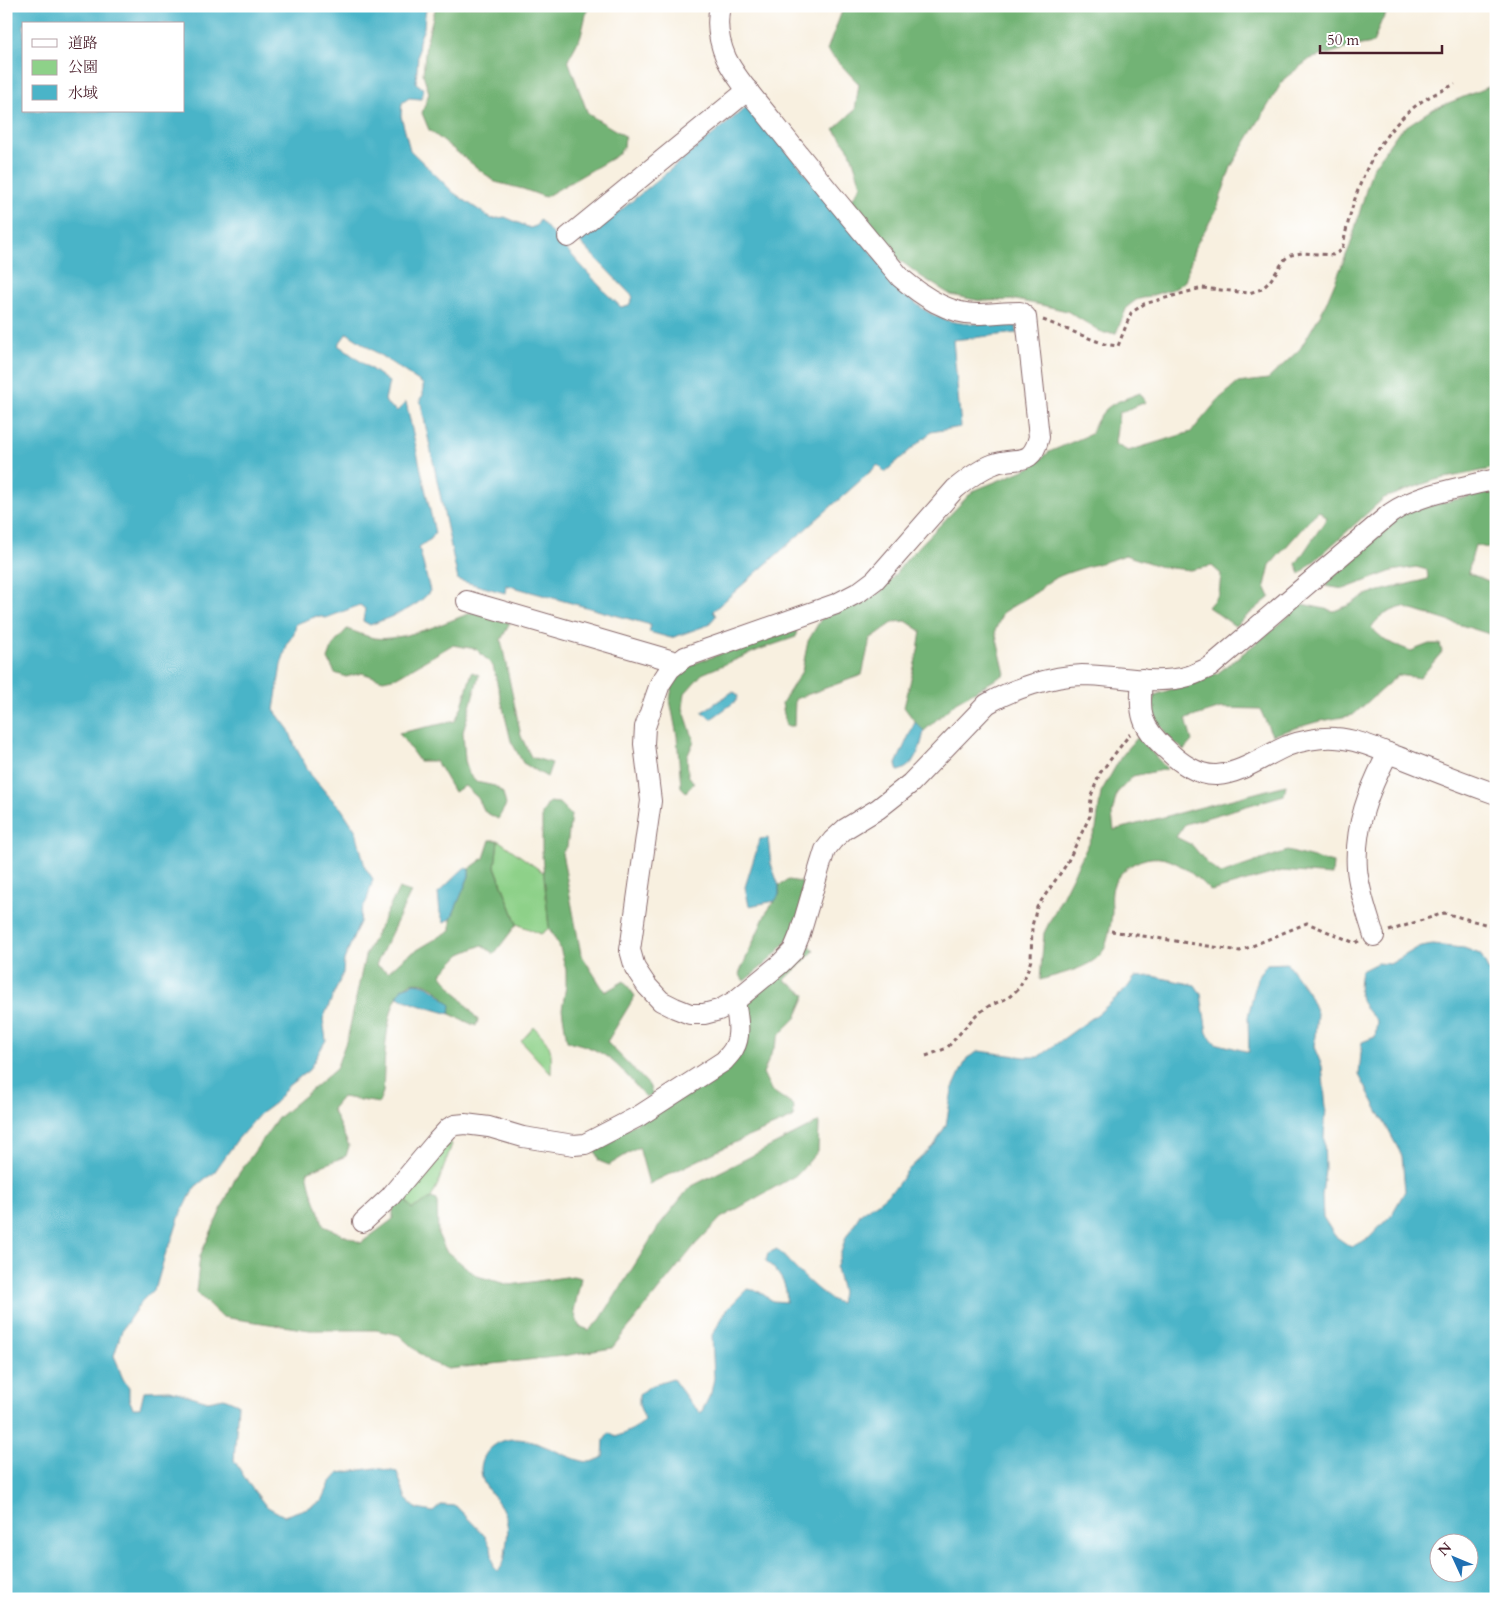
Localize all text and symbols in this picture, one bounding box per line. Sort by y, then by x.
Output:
legend [22,22,185,112]
scale bar [1320,22,1442,54]
text: 50 m [1327,30,1359,50]
text: 道路 [68,33,98,53]
text: 公園 [68,57,98,77]
text: 水域 [68,83,98,103]
north arrow [1430,1532,1480,1582]
text: N [1434,1538,1456,1560]

